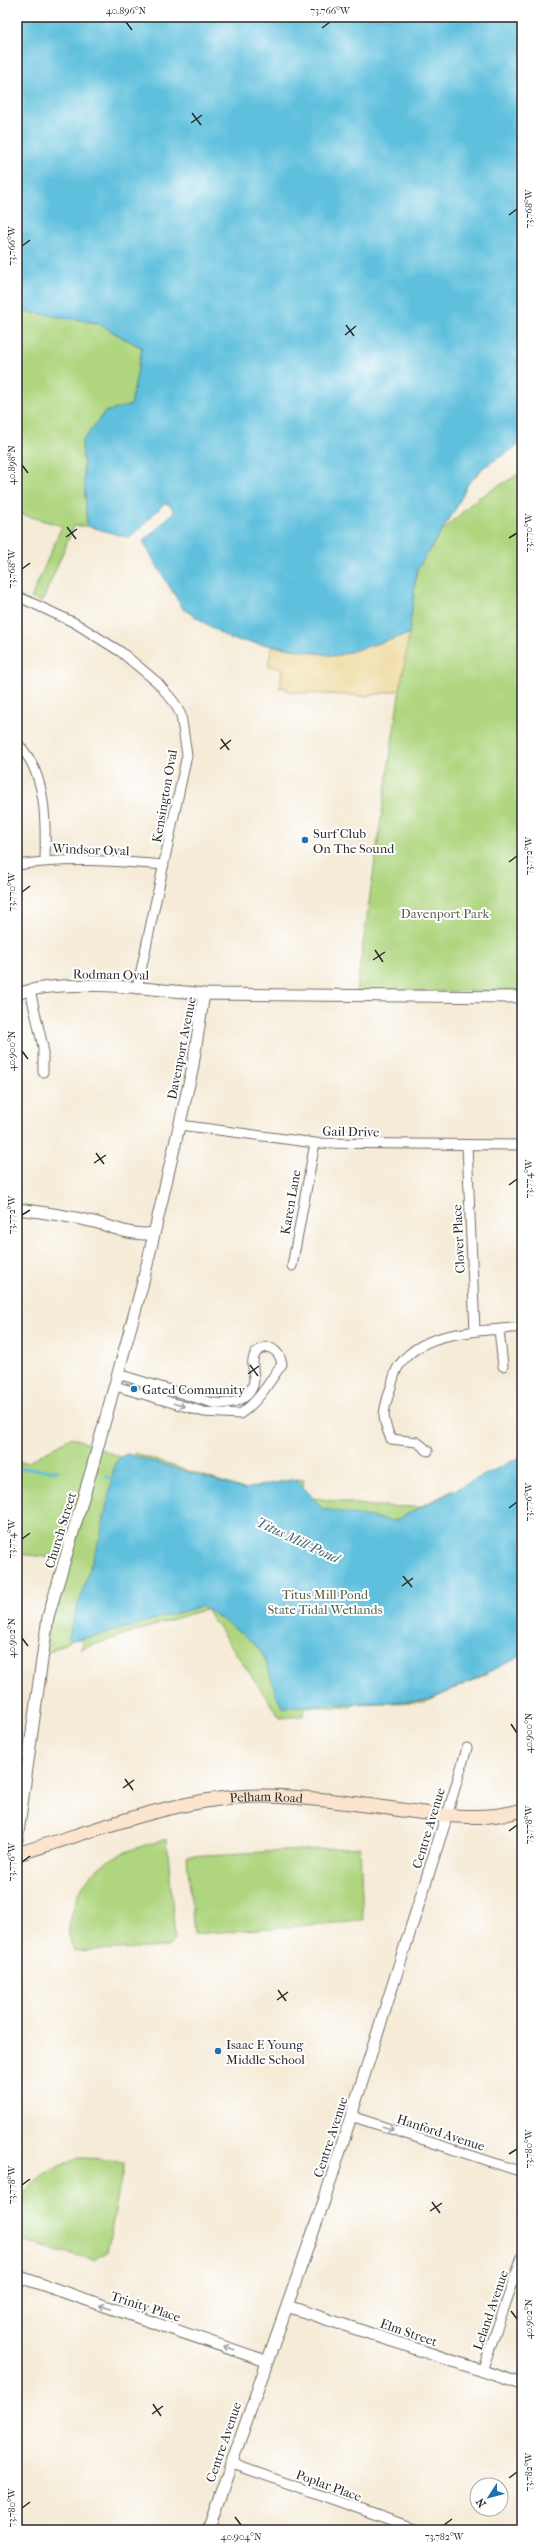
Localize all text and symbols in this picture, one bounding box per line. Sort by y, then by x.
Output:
text: 40.896°N [106,5,147,17]
text: 73.766°W [310,5,351,17]
text: 73.768°W [523,188,535,229]
text: 73.766°W [6,225,18,266]
text: 40.898°N [6,445,18,485]
text: 73.770°W [523,512,535,552]
text: 73.768°W [6,548,18,589]
street label: Kensington Oval [149,748,180,844]
place label: Surf Club On The Sound [313,826,395,856]
marker: Surf Club On The Sound [300,835,310,845]
text: 73.772°W [523,836,535,875]
street label: Windsor Oval [51,841,130,858]
text: 73.770°W [6,871,18,911]
park label: Davenport Park [401,906,489,921]
street label: Rodman Oval [73,966,150,983]
street label: Davenport Avenue [164,995,199,1101]
text: 40.900°N [6,1030,18,1071]
street label: Gail Drive [322,1124,380,1140]
text: 73.774°W [523,1158,535,1199]
street label: Karen Lane [277,1168,304,1236]
text: 73.772°W [6,1195,18,1234]
street label: Clover Place [449,1203,468,1274]
place label: Gated Community [142,1382,246,1397]
marker: Gated Community [129,1384,139,1394]
one-way arrow [172,1402,185,1410]
text: 73.776°W [523,1481,535,1521]
street label: Church Street [42,1490,79,1570]
water label: Titus Mill-Pond [254,1514,344,1568]
text: 73.774°W [6,1518,18,1559]
park label: Titus Mill Pond State Tidal Wetlands [268,1587,383,1617]
text: 40.902°N [6,1617,18,1658]
text: 40.900°N [523,1712,535,1753]
street label: Centre Avenue [409,1785,448,1870]
street label: Pelham Road [229,1789,304,1806]
text: 73.778°W [523,1805,535,1844]
text: 73.776°W [6,1841,18,1881]
place label: Isaac E Young Middle School [226,2037,305,2067]
marker: Isaac E Young Middle School [213,2046,223,2056]
street label: Centre Avenue [310,2094,351,2179]
street label: Hanford Avenue [395,2111,487,2154]
one-way arrow [382,2125,395,2132]
text: 73.780°W [523,2128,535,2169]
text: 73.778°W [6,2165,18,2204]
street label: Leland Avenue [470,2268,511,2352]
street label: Trinity Place [109,2288,183,2325]
text: 40.902°N [523,2298,535,2339]
one-way arrow [100,2303,112,2311]
street label: Elm Street [378,2316,440,2349]
one-way arrow [223,2344,235,2352]
street label: Centre Avenue [203,2400,244,2484]
text: 73.782°W [523,2451,535,2491]
street label: Poplar Place [294,2467,364,2504]
north arrow [469,2477,509,2517]
text: 73.780°W [6,2487,18,2528]
text: N [473,2495,489,2510]
text: 40.904°N [220,2531,262,2543]
text: 73.782°W [425,2531,465,2543]

